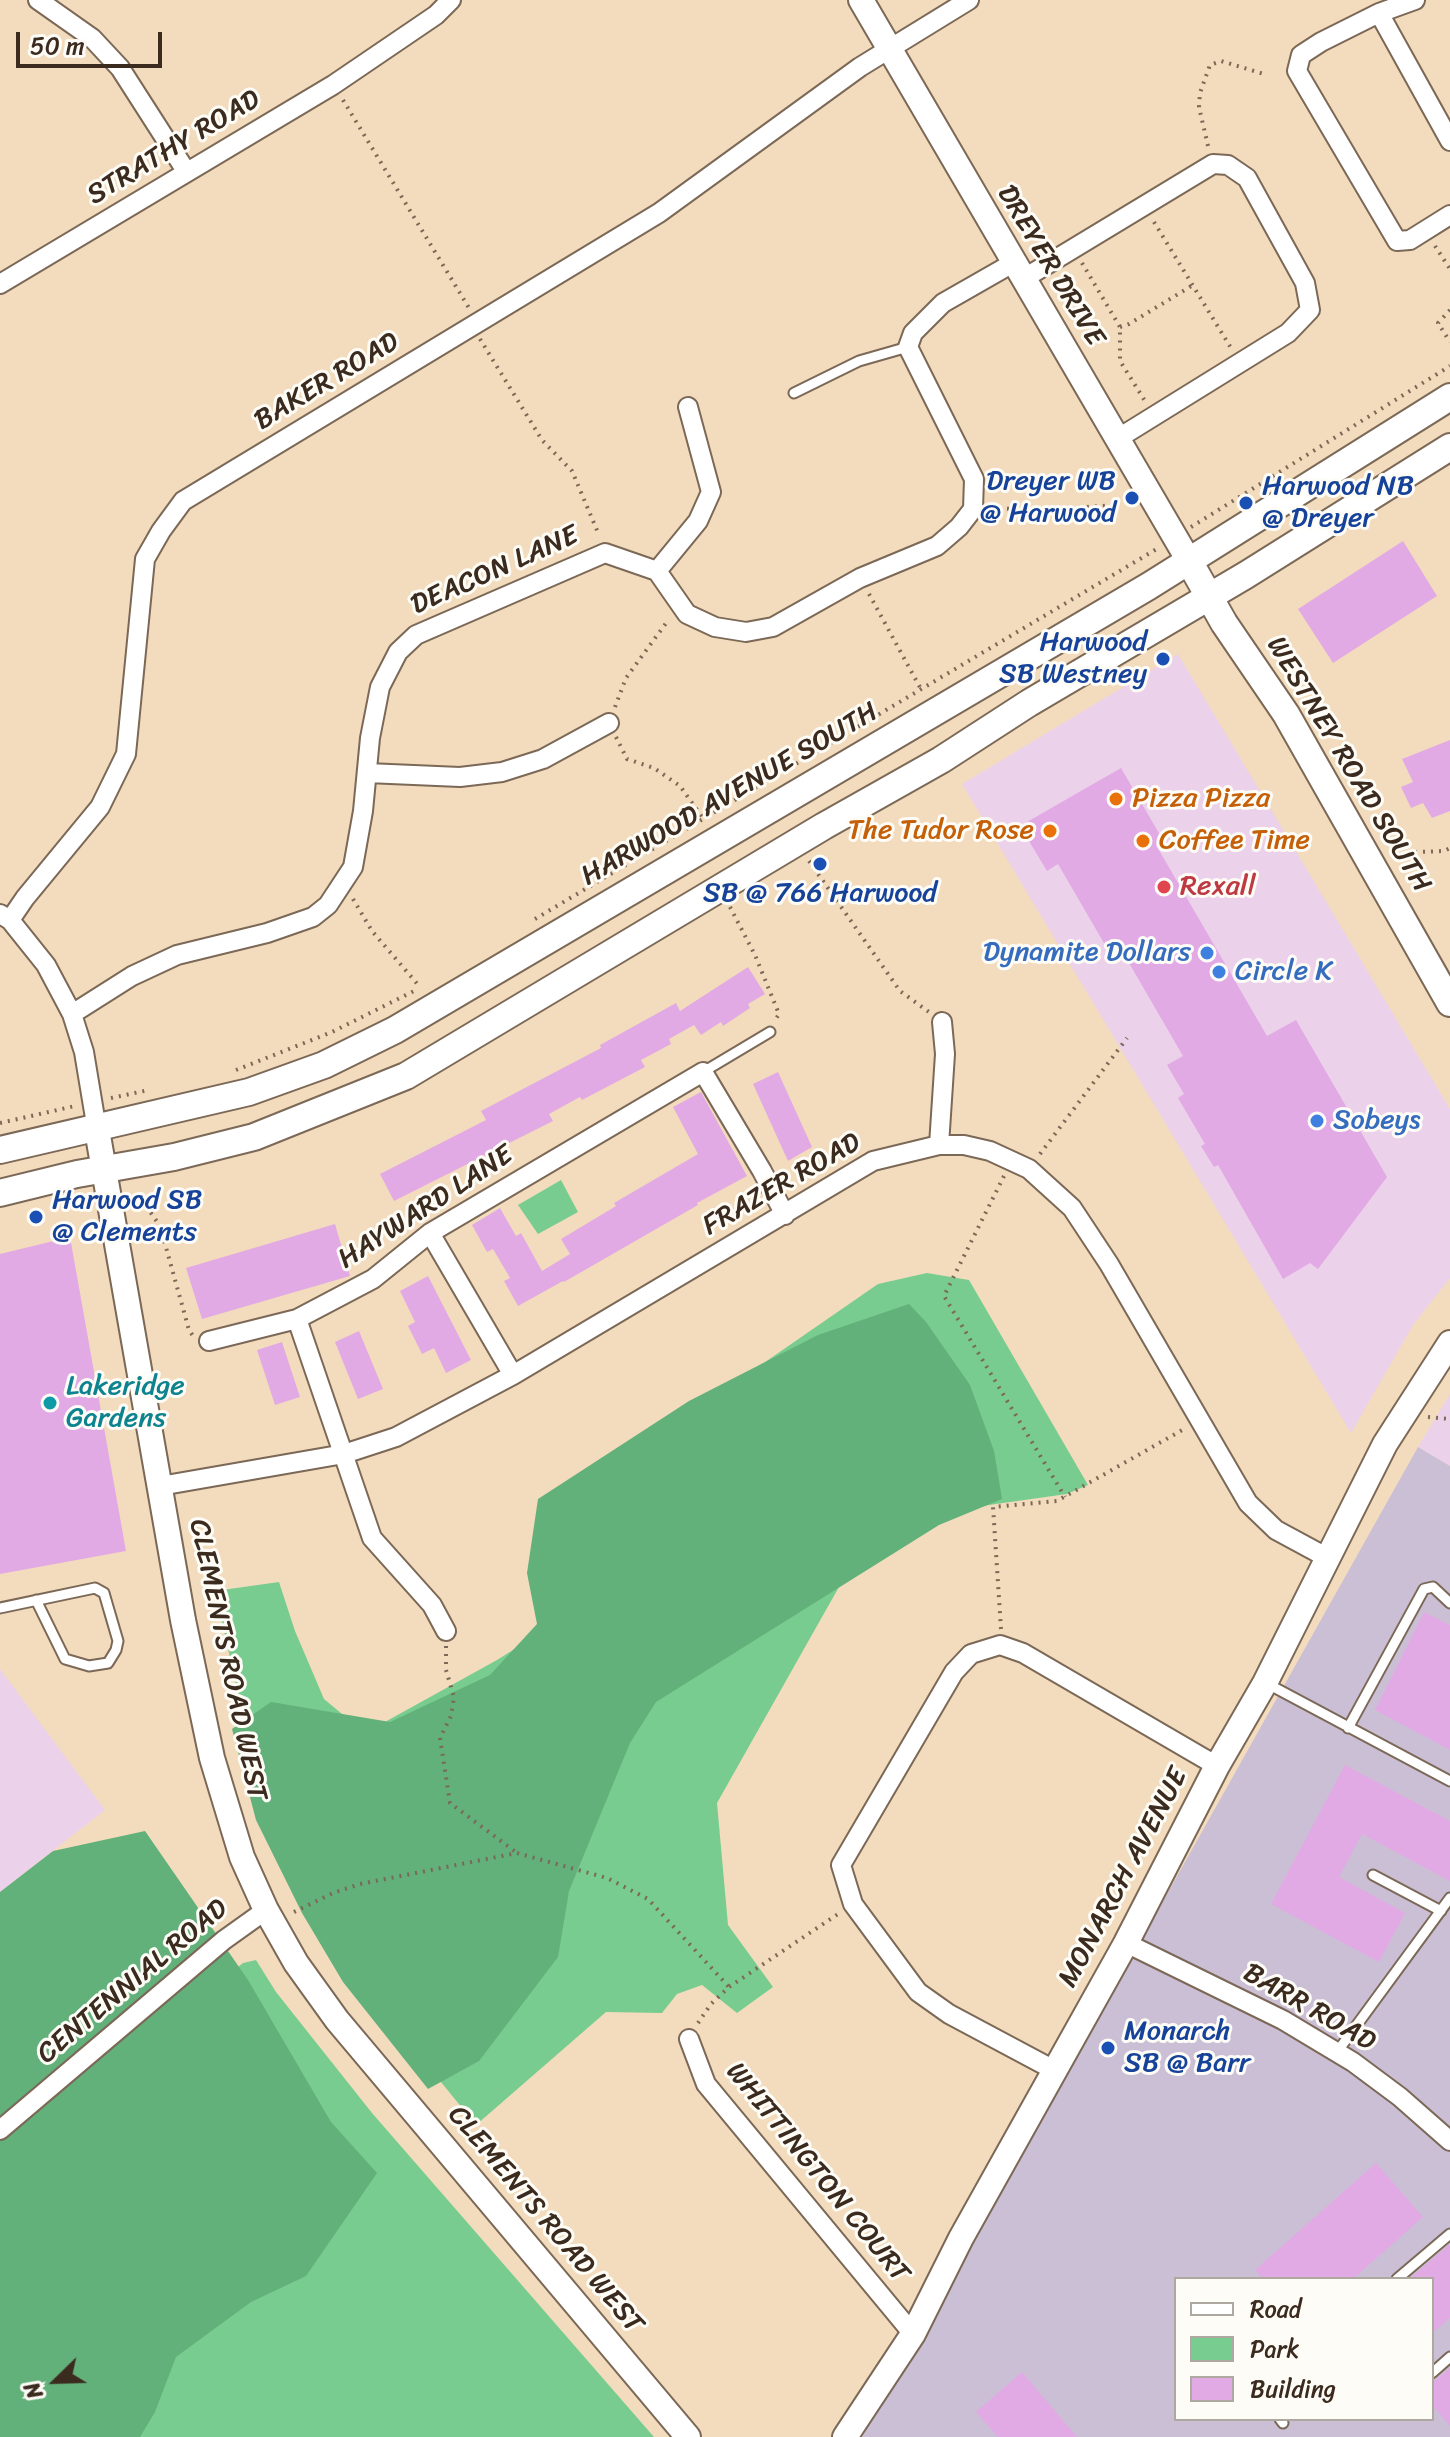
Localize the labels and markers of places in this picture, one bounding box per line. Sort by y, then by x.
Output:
place label: Dreyer WB @ Harwood [980,465,1116,531]
place label: Harwood NB @ Dreyer [1262,470,1414,536]
marker: Dreyer WB @ Harwood [1123,489,1141,507]
marker: Harwood NB @ Dreyer [1237,494,1255,512]
place label: Harwood SB Westney [999,626,1147,692]
marker: Harwood SB Westney [1154,650,1172,668]
place label: Pizza Pizza [1132,782,1270,816]
marker: Pizza Pizza [1107,790,1125,808]
place label: The Tudor Rose [848,814,1034,848]
marker: The Tudor Rose [1041,822,1059,840]
place label: Coffee Time [1159,824,1310,858]
marker: Coffee Time [1134,832,1152,850]
marker: SB @ 766 Harwood [811,855,829,873]
place label: Rexall [1180,870,1256,904]
place label: SB @ 766 Harwood [703,877,937,911]
marker: Rexall [1155,878,1173,896]
place label: Dynamite Dollars [983,936,1191,970]
marker: Dynamite Dollars [1198,944,1216,962]
place label: Circle K [1235,955,1332,989]
marker: Circle K [1210,963,1228,981]
place label: Sobeys [1333,1104,1421,1138]
marker: Sobeys [1308,1112,1326,1130]
place label: Harwood SB @ Clements [52,1184,202,1250]
marker: Harwood SB @ Clements [27,1208,45,1226]
place label: Lakeridge Gardens [66,1370,185,1436]
marker: Lakeridge Gardens [41,1394,59,1412]
place label: Monarch SB @ Barr [1124,2015,1250,2081]
marker: Monarch SB @ Barr [1099,2039,1117,2057]

